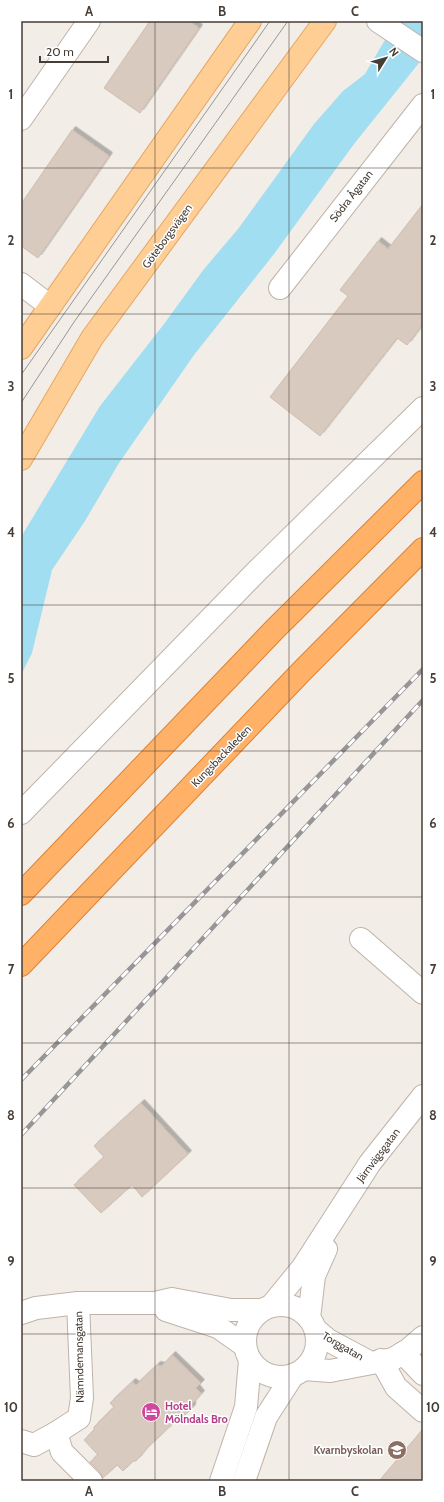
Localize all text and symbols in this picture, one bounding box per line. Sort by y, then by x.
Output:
text: A [85,3,94,19]
text: B [218,3,226,19]
text: C [351,3,359,19]
scale bar [40,38,108,64]
north arrow [366,38,406,78]
text: 20 m [46,44,74,59]
text: N [386,45,402,59]
text: 1 [9,86,13,102]
text: 1 [431,86,435,102]
street label: Södra Ågatan [326,167,376,225]
street label: Göteborgsvägen [139,201,195,271]
text: 2 [8,232,15,248]
text: 2 [430,232,437,248]
text: 3 [7,378,15,394]
text: 3 [429,378,437,394]
text: 4 [7,524,15,540]
text: 4 [429,524,437,540]
text: 5 [8,670,15,686]
text: 5 [430,670,437,686]
street label: Kungsbackaleden [188,722,254,790]
text: 6 [7,815,15,831]
text: 6 [429,815,437,831]
text: 7 [8,961,15,977]
text: 7 [430,961,437,977]
text: 8 [7,1107,15,1123]
text: 8 [429,1107,437,1123]
street label: Järnvägsgatan [353,1125,403,1186]
text: 9 [7,1253,15,1269]
text: 9 [429,1253,437,1269]
street label: Nämndemansgatan [71,1311,87,1403]
street label: Torggatan [320,1329,366,1363]
text: 10 [4,1399,18,1415]
place label: Hotel Mölndals Bro [165,1399,228,1426]
text: 10 [426,1399,440,1415]
hotel icon: Hotel Mölndals Bro [140,1401,162,1423]
school or university icon: Kvarnbyskolan [386,1439,408,1461]
place label: Kvarnbyskolan [314,1443,383,1457]
text: A [85,1483,94,1499]
text: B [218,1483,226,1499]
text: C [351,1483,359,1499]

